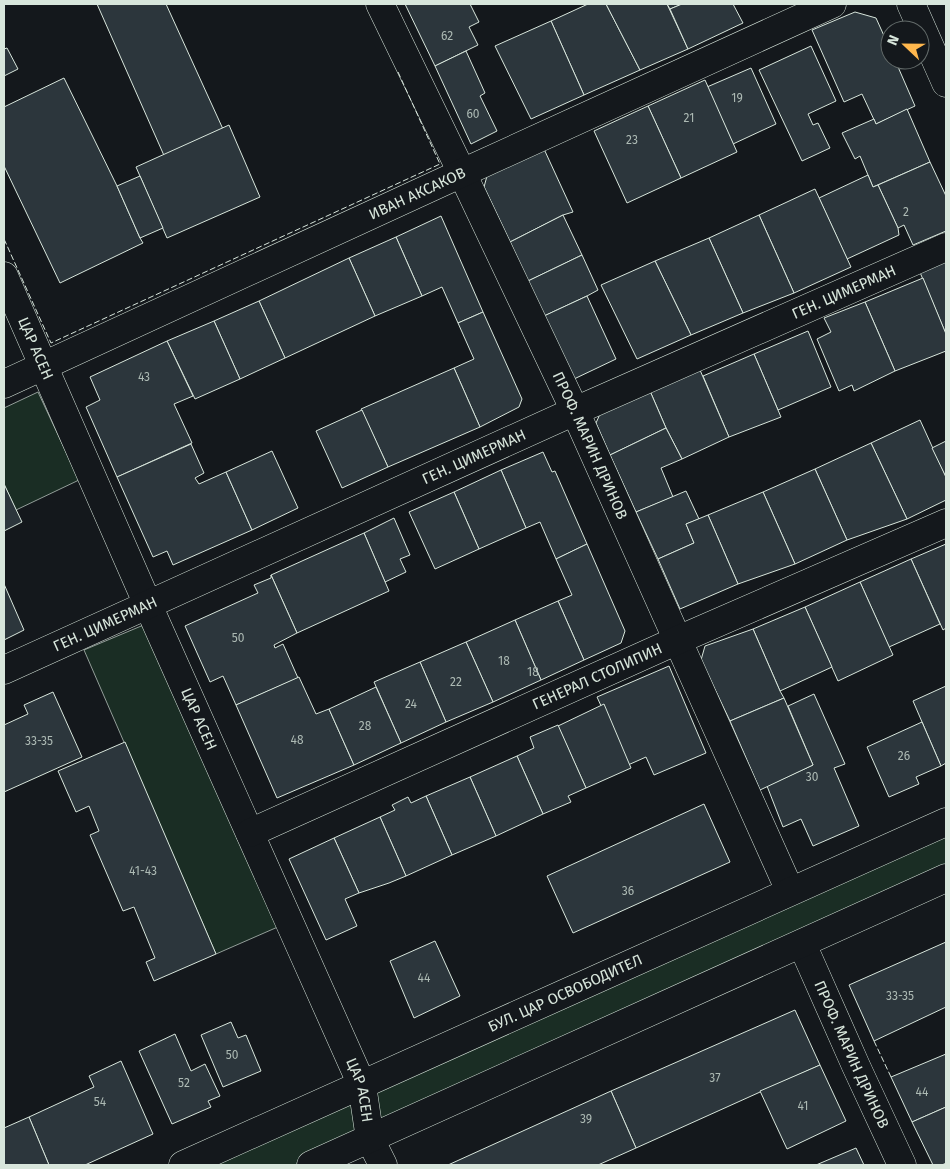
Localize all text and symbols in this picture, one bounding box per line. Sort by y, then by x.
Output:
north arrow [880,20,930,70]
house number: 62 [441,29,453,43]
text: N [884,33,903,48]
house number: 19 [731,91,743,105]
house number: 60 [466,107,480,121]
house number: 21 [684,111,694,125]
house number: 23 [626,133,638,147]
street label: ИВАН АКСАКОВ [366,164,468,224]
house number: 2 [903,205,909,219]
street label: ГЕН. ЦИМЕРМАН [789,261,899,323]
street label: ЦАР АСЕН [14,314,57,382]
street label: ПРОФ. МАРИН ДРИНОВ [549,369,631,522]
house number: 43 [138,370,150,384]
street label: ГЕН. ЦИМЕРМАН [419,425,529,488]
street label: ГЕН. ЦИМЕРМАН [50,593,160,656]
house number: 50 [232,631,245,645]
street label: ГЕНЕРАЛ СТОЛИПИН [530,639,665,713]
house number: 18 [498,654,510,668]
house number: 18 [527,665,539,679]
house number: 22 [450,675,462,689]
street label: ЦАР АСЕН [177,685,221,753]
house number: 24 [405,697,418,711]
house number: 28 [359,719,372,733]
house number: 48 [291,733,304,747]
house number: 33-35 [25,734,53,748]
house number: 26 [898,749,910,763]
house number: 30 [806,770,819,784]
house number: 41-43 [129,864,157,878]
house number: 36 [622,884,634,898]
street label: БУЛ. ЦАР ОСВОБОДИТЕЛ [485,951,645,1036]
house number: 44 [418,971,431,985]
street label: ПРОФ. МАРИН ДРИНОВ [810,978,893,1131]
house number: 33-35 [886,989,914,1003]
house number: 50 [226,1048,239,1062]
street label: ЦАР АСЕН [342,1055,376,1123]
house number: 37 [709,1071,721,1085]
house number: 52 [178,1076,190,1090]
house number: 44 [916,1085,929,1099]
house number: 54 [94,1095,107,1109]
house number: 41 [798,1099,808,1113]
house number: 39 [580,1112,592,1126]

